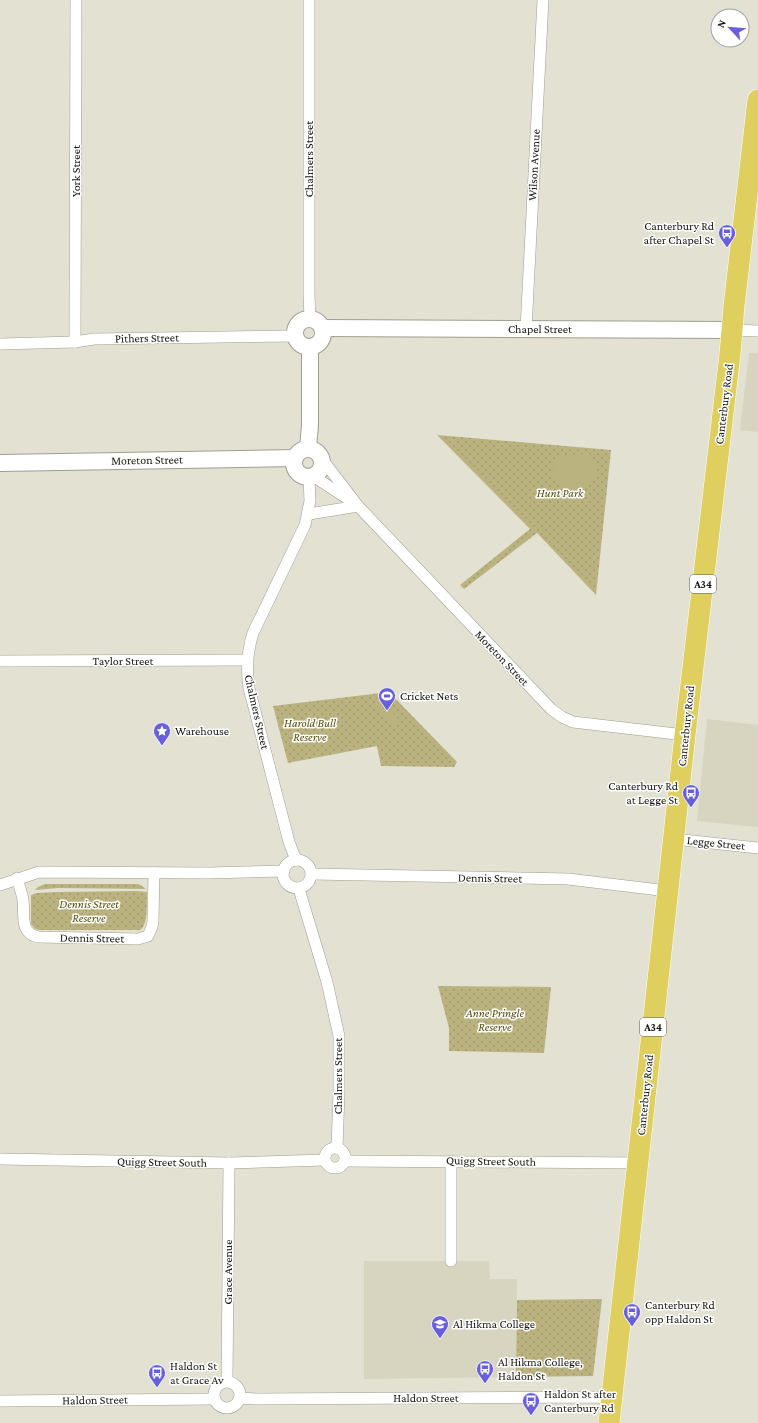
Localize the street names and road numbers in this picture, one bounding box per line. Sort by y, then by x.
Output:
street label: Chalmers Street [302,120,316,197]
street label: Wilson Avenue [525,129,543,201]
street label: York Street [69,144,83,197]
street label: Chapel Street [508,322,573,336]
street label: Pithers Street [115,330,180,346]
street label: Canterbury Road [712,362,736,445]
street label: Moreton Street [111,452,184,468]
road number: A34 [690,575,716,593]
street label: Moreton Street [472,627,533,689]
street label: Taylor Street [93,654,154,668]
street label: Chalmers Street [242,673,273,752]
street label: Canterbury Road [675,684,697,767]
street label: Legge Street [686,833,747,853]
street label: Dennis Street [458,870,523,886]
street label: Dennis Street [60,930,125,946]
road number: A34 [640,1018,666,1036]
street label: Chalmers Street [331,1037,345,1114]
street label: Canterbury Road [634,1053,656,1136]
street label: Quigg Street South [446,1153,537,1169]
street label: Quigg Street South [117,1154,208,1170]
street label: Grace Avenue [221,1240,235,1304]
street label: Haldon Street [393,1391,460,1405]
street label: Haldon Street [62,1392,129,1408]

